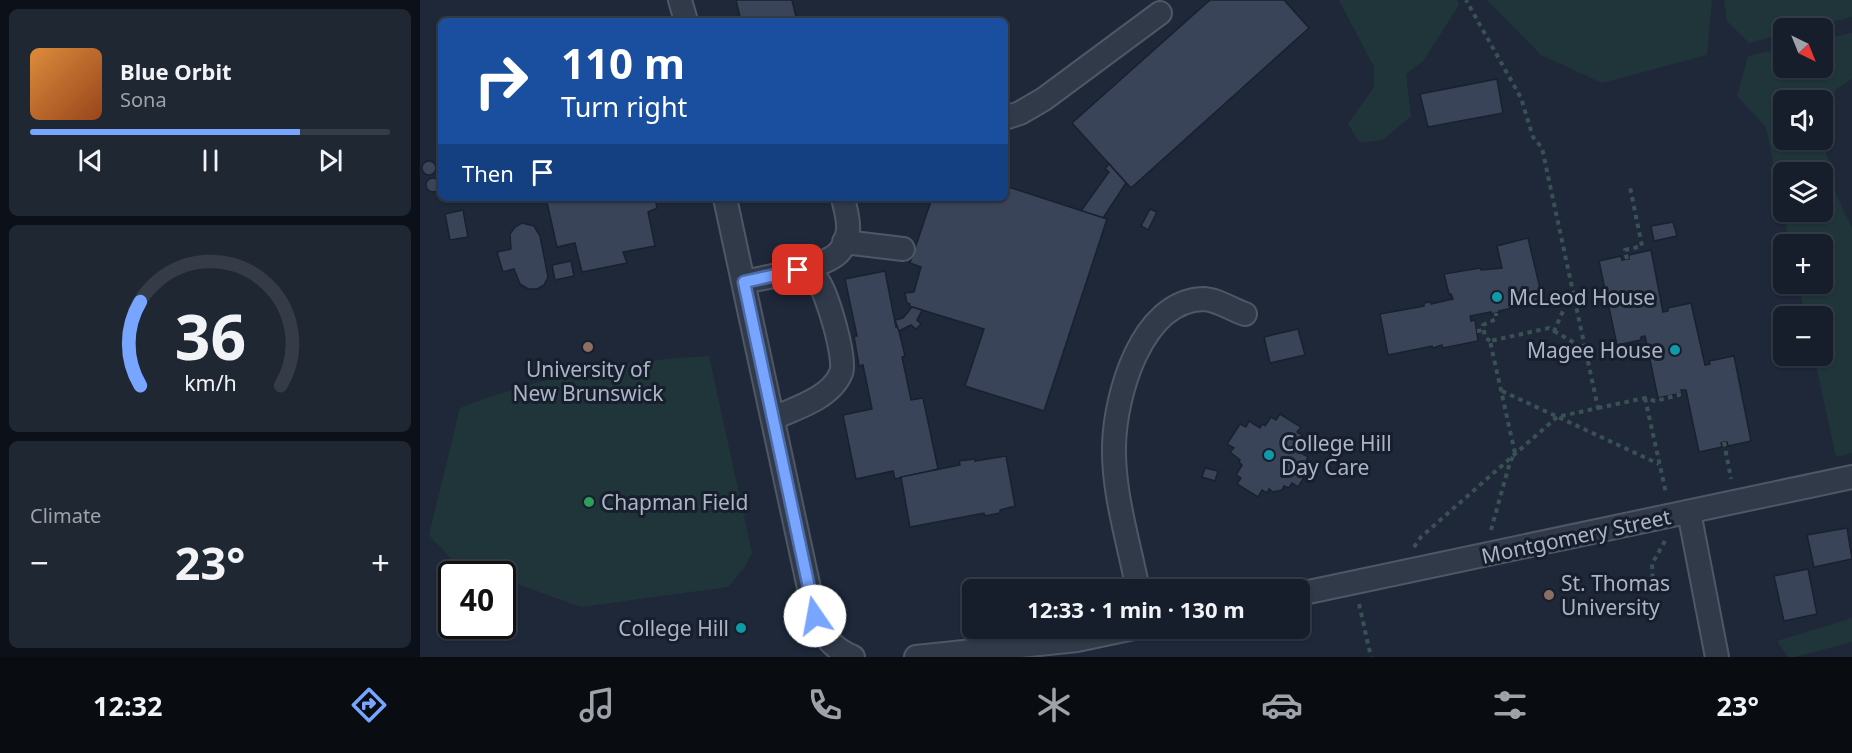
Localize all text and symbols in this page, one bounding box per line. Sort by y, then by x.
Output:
north arrow [1773,18,1833,78]
map controls [1773,18,1833,366]
text: 110 m [561,34,685,91]
icon: right [462,42,540,120]
text: Blue Orbit [120,56,232,86]
text: Sona [120,86,167,113]
text: Turn right [561,88,687,125]
button: sound [1773,90,1833,150]
icon: previous [74,144,107,177]
icon: pause [194,144,227,177]
icon: next [314,144,347,177]
icon: arrive [526,156,559,189]
text: Then [462,158,514,188]
button: layers [1773,162,1833,222]
button: + [1773,234,1833,294]
pin [772,244,823,295]
icon: arrive [781,253,814,286]
place label: McLeod House [1509,283,1655,311]
marker: McLeod House [1490,290,1504,304]
text: 36 [174,293,246,378]
button: − [1773,306,1833,366]
place label: Magee House [1527,336,1663,364]
marker: University of New Brunswick [581,340,595,354]
marker: Magee House [1668,343,1682,357]
place label: University of New Brunswick [513,355,664,407]
text: km/h [184,368,236,397]
place label: College Hill Day Care [1281,429,1392,481]
marker: College Hill Day Care [1262,448,1276,462]
place label: Chapman Field [601,488,748,516]
marker: Chapman Field [582,495,596,509]
text: Climate [30,502,101,529]
street label: Montgomery Street [1479,502,1674,570]
text: 23° [175,532,245,593]
text: − [30,540,49,585]
text: + [371,540,390,585]
speed limit sign: 40 [438,561,516,639]
place label: St. Thomas University [1561,569,1670,621]
position arrow [783,584,847,648]
marker: St. Thomas University [1542,588,1556,602]
text: 12:33 · 1 min · 130 m [1027,594,1245,624]
place label: College Hill [618,614,729,642]
marker: College Hill [734,621,748,635]
icon: directions [348,684,390,726]
icon: music [576,684,618,726]
icon: phone [804,684,846,726]
icon: climate [1033,684,1075,726]
icon: car [1261,684,1303,726]
icon: filters [1489,684,1531,726]
text: 12:32 [93,687,162,724]
text: 23° [1717,687,1759,724]

